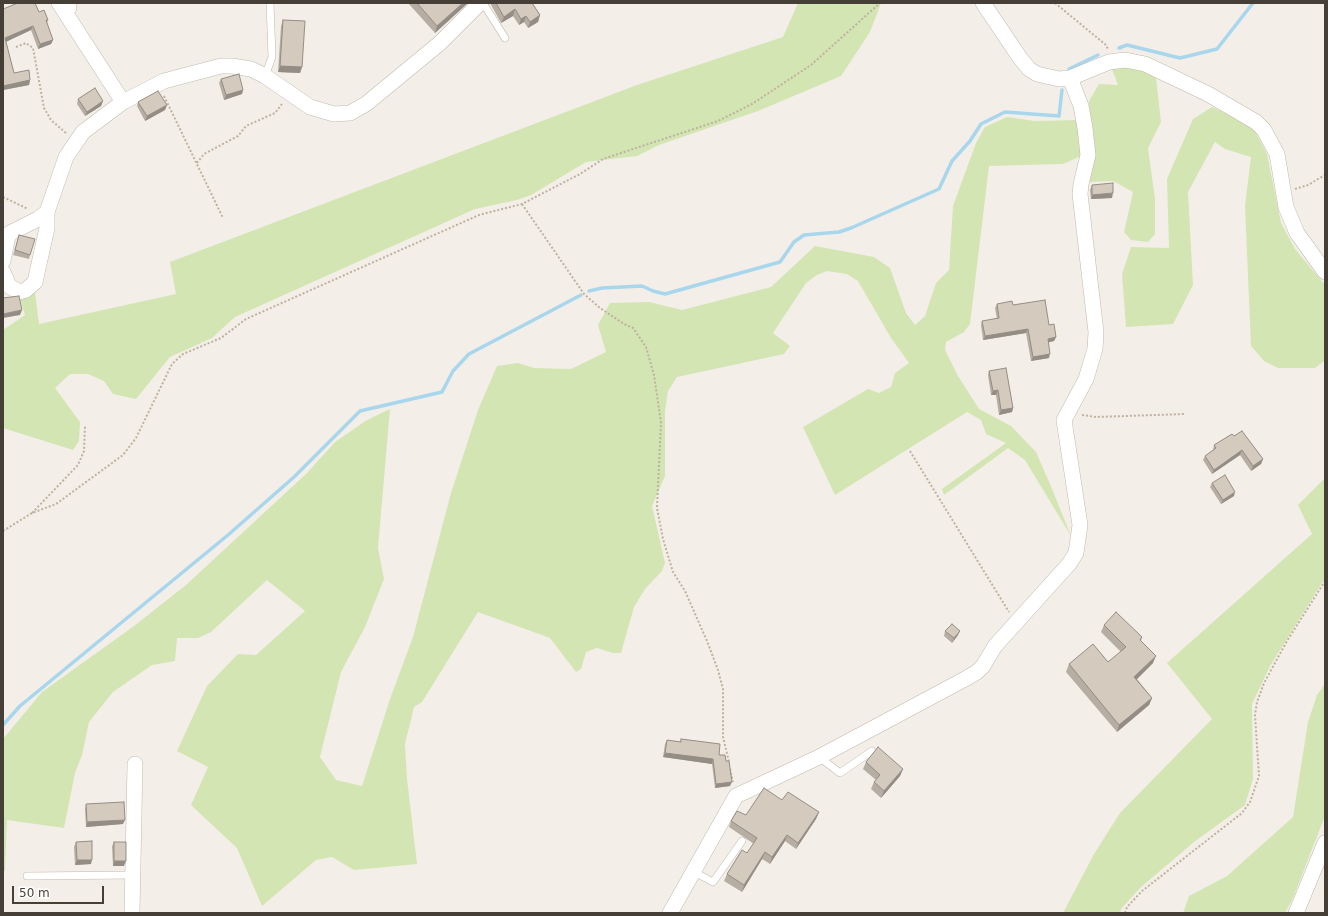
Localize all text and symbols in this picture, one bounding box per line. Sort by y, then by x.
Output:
scale bar [14,878,106,904]
text: 50 m [19,886,50,900]

